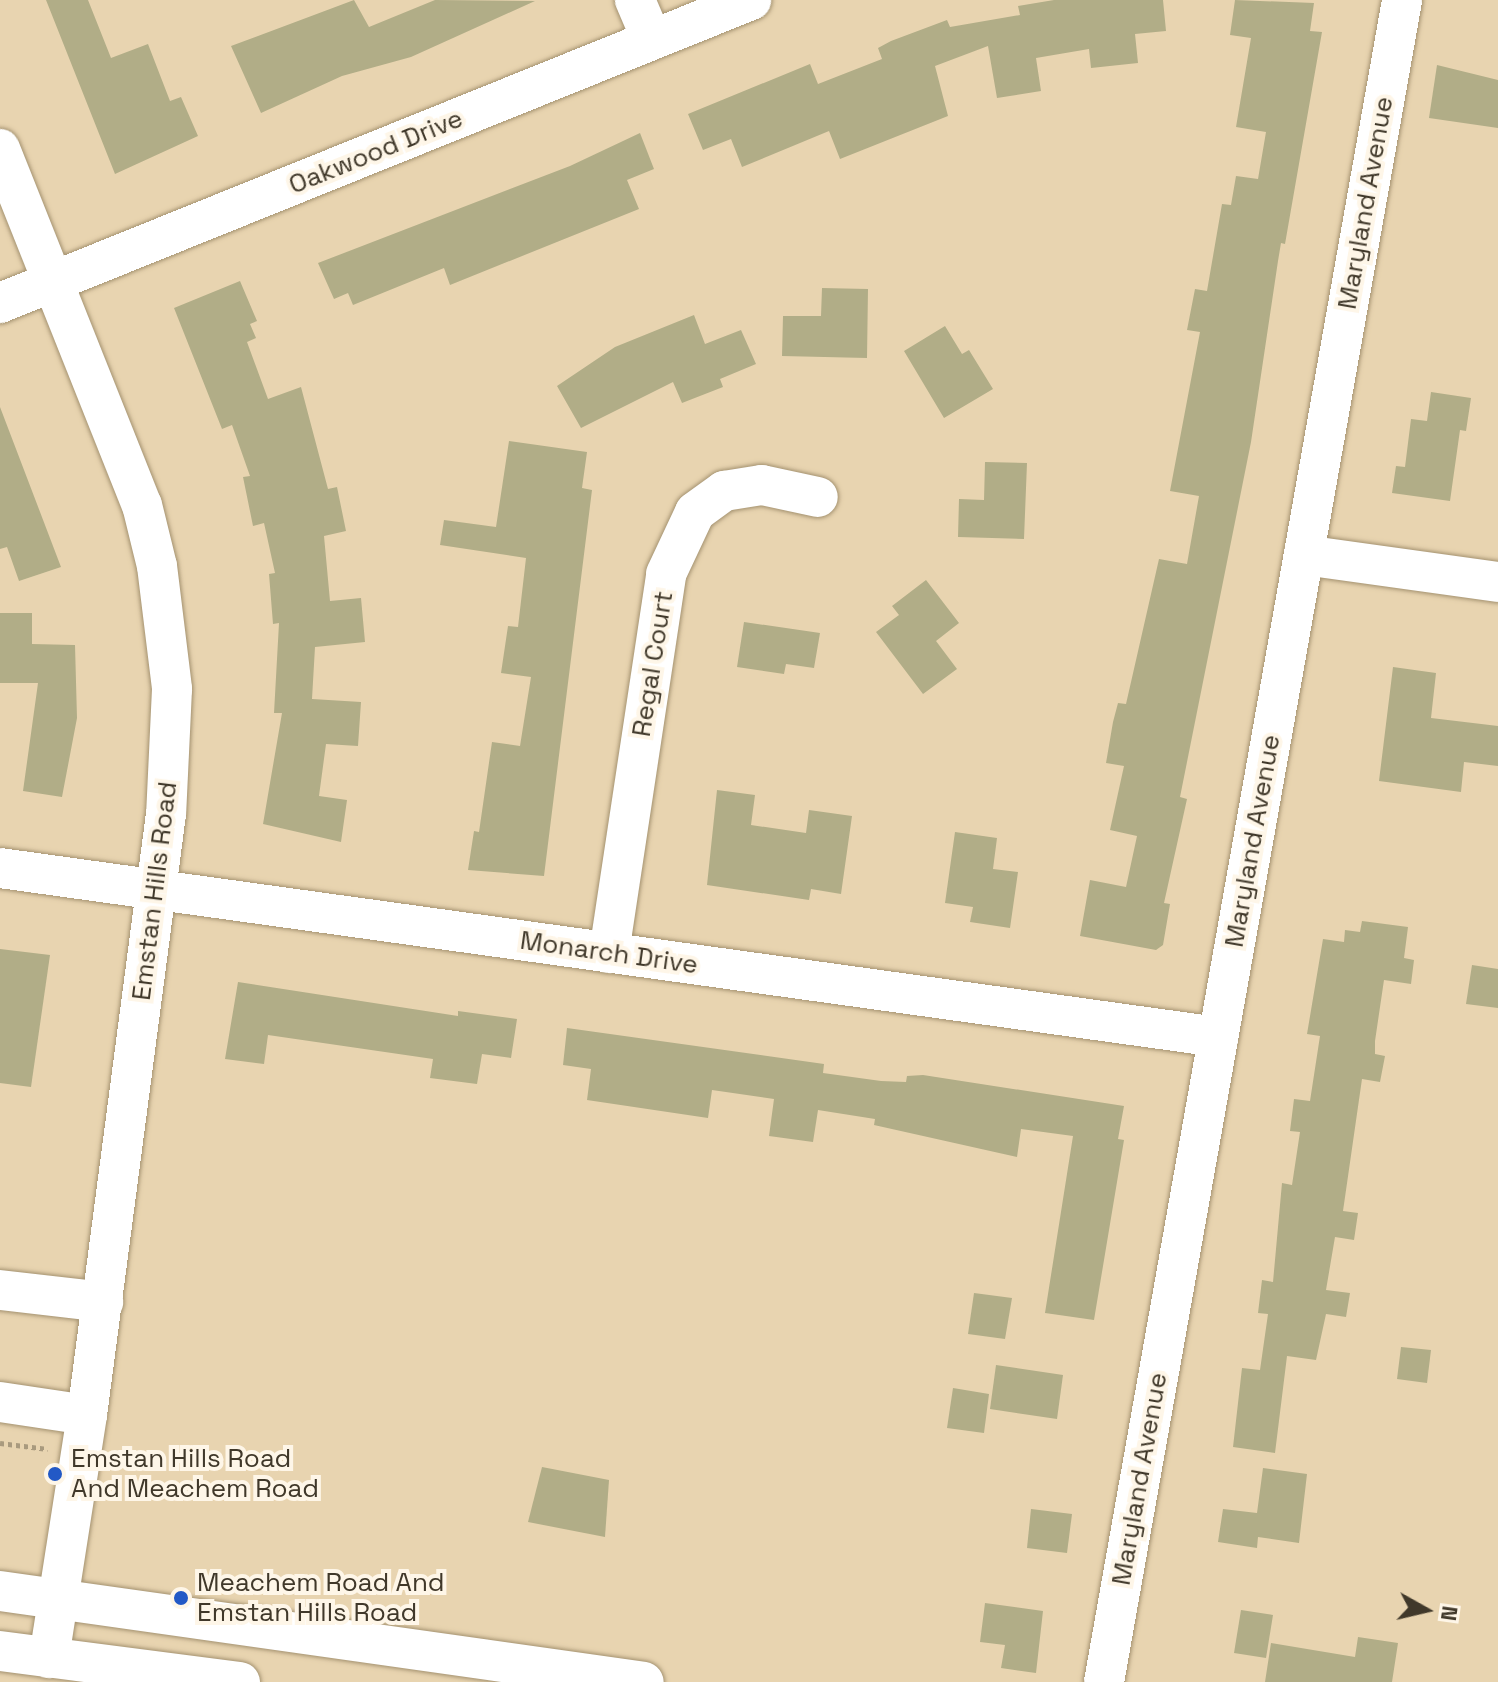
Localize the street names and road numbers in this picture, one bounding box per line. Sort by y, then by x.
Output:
street label: Maryland Avenue [1332,94,1400,312]
street label: Oakwood Drive [285,103,467,201]
street label: Regal Court [626,589,680,739]
street label: Maryland Avenue [1219,732,1287,950]
street label: Emstan Hills Road [126,780,184,1002]
street label: Monarch Drive [518,925,700,981]
street label: Maryland Avenue [1106,1370,1174,1588]

